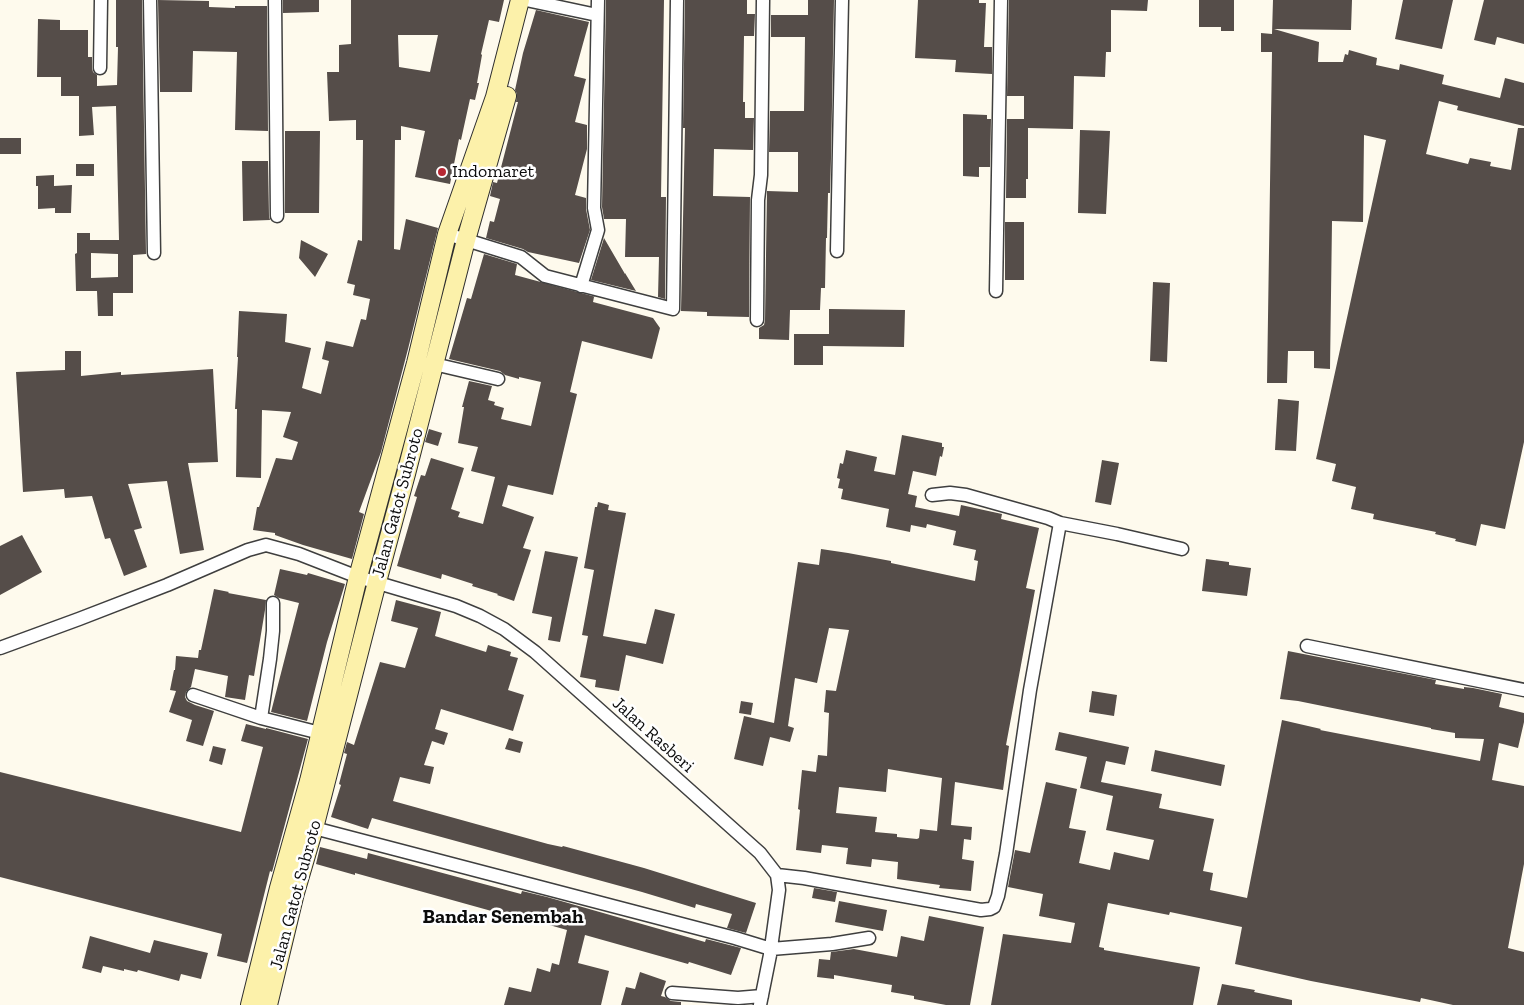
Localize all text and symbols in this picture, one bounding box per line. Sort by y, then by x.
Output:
place label: Indomaret [452,161,534,183]
marker: Indomaret [436,166,448,178]
street label: Jalan Gatot Subroto [368,426,428,580]
street label: Jalan Rasberi [608,693,698,777]
street label: Jalan Gatot Subroto [266,818,326,972]
district label: Bandar Senembah [422,905,584,929]

